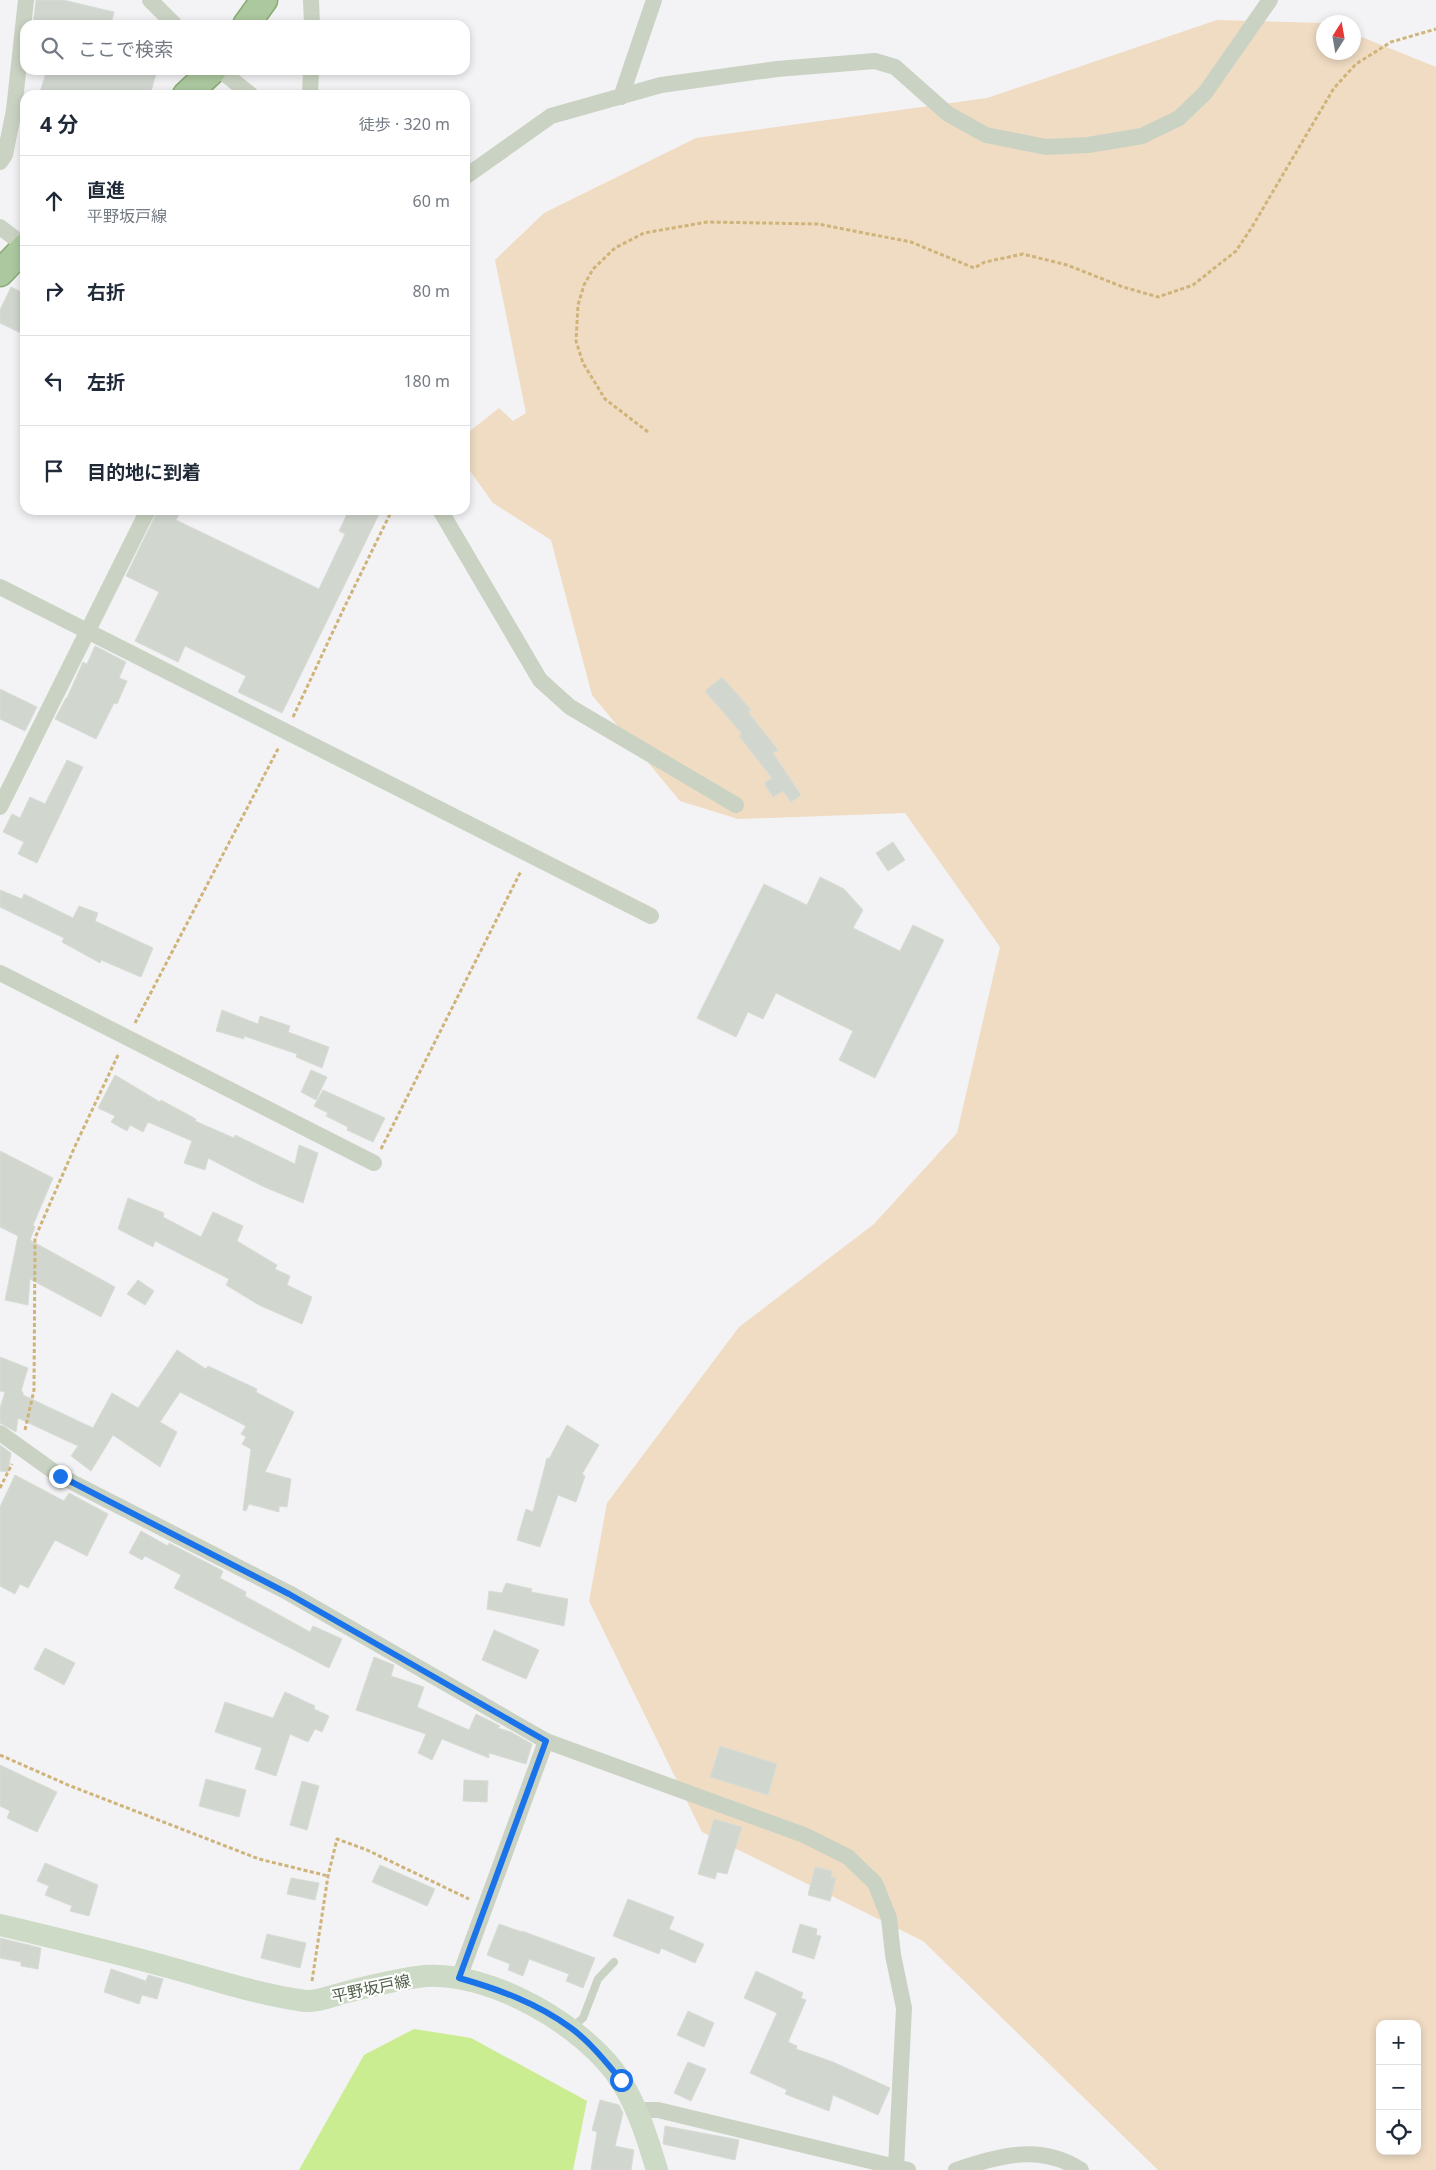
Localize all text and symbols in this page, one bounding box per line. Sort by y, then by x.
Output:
north arrow [1316,15,1361,60]
search box [20,20,470,75]
icon: search [38,34,66,62]
text: ここで検索 [78,36,173,62]
text: 4 分 [40,110,78,138]
text: 徒歩 · 320 m [359,113,450,135]
text: 直進 [87,177,125,203]
icon: ahead [40,187,68,215]
text: 60 m [413,190,450,212]
text: 平野坂戸線 [87,205,167,227]
icon: right [40,277,68,305]
text: 右折 [87,279,125,305]
text: 80 m [413,280,450,302]
icon: left [40,367,68,395]
text: 左折 [87,369,125,395]
text: 180 m [403,370,450,392]
icon: arrive [40,457,68,485]
text: 目的地に到着 [87,459,201,485]
route end [49,1465,72,1488]
street label: 平野坂戸線 [330,1969,412,2007]
map controls [1376,2020,1421,2155]
button: + [1376,2020,1421,2065]
button: − [1376,2065,1421,2110]
route start [610,2069,633,2092]
button: locate [1376,2110,1421,2155]

